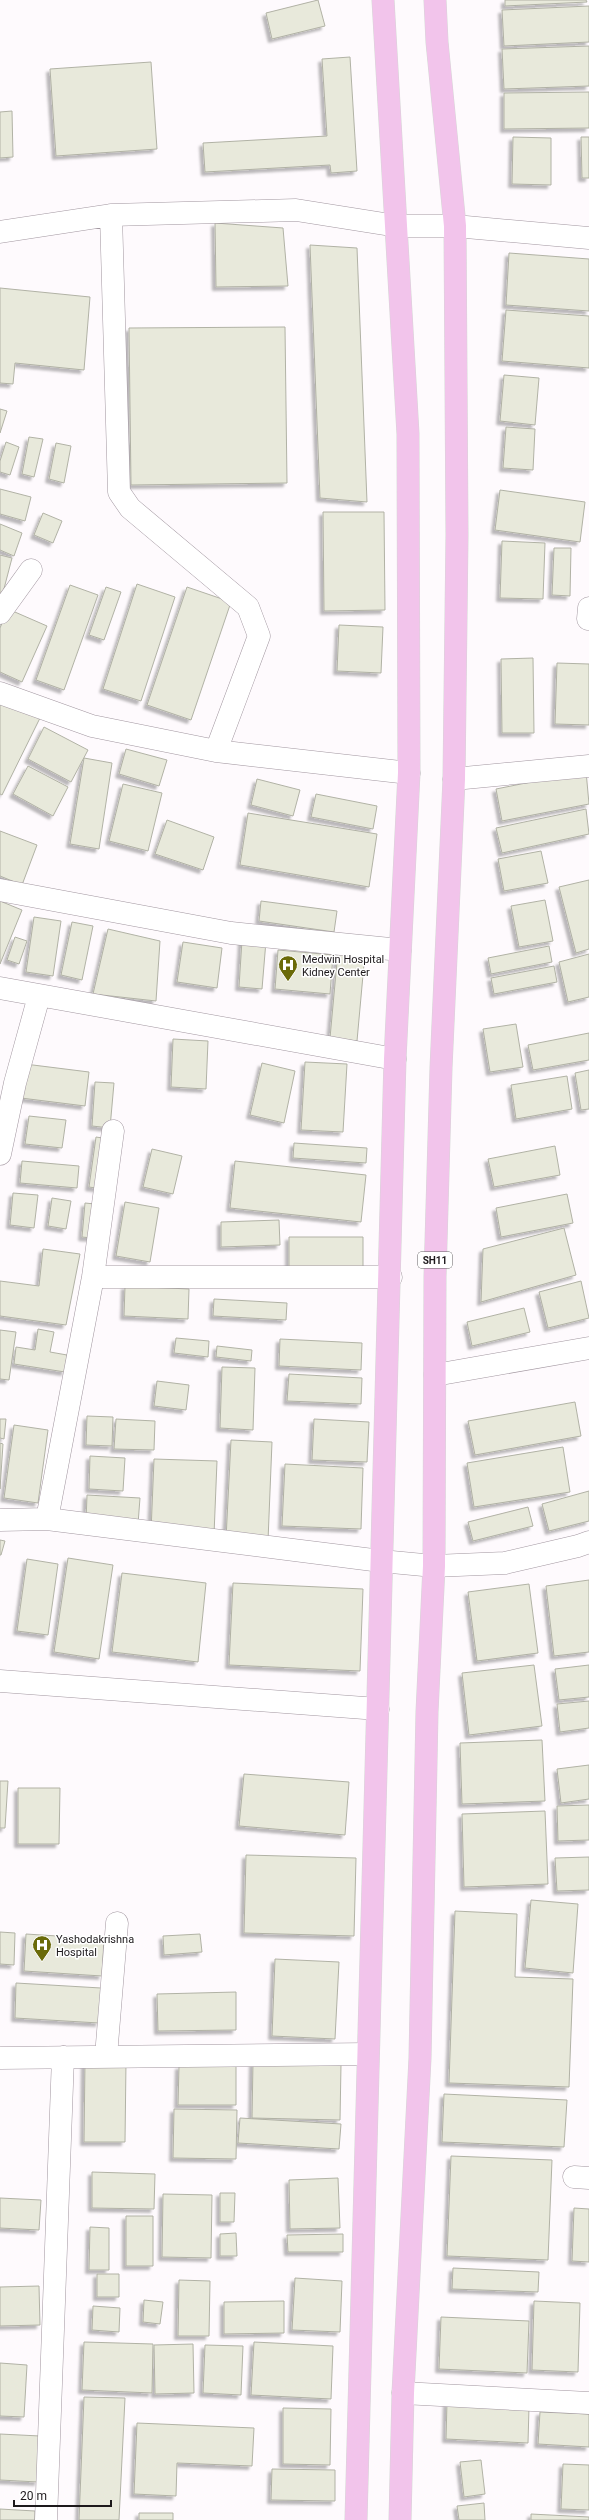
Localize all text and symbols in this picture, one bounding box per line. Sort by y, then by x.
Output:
place label: Medwin Hospital Kidney Center [302,953,384,979]
hospital icon: Medwin Hospital Kidney Center [277,954,299,982]
road number: SH11 [418,1252,452,1268]
place label: Yashodakrishna Hospital [56,1933,134,1959]
hospital icon: Yashodakrishna Hospital [31,1934,53,1962]
scale bar [14,2482,111,2508]
text: 20 m [20,2489,47,2503]

